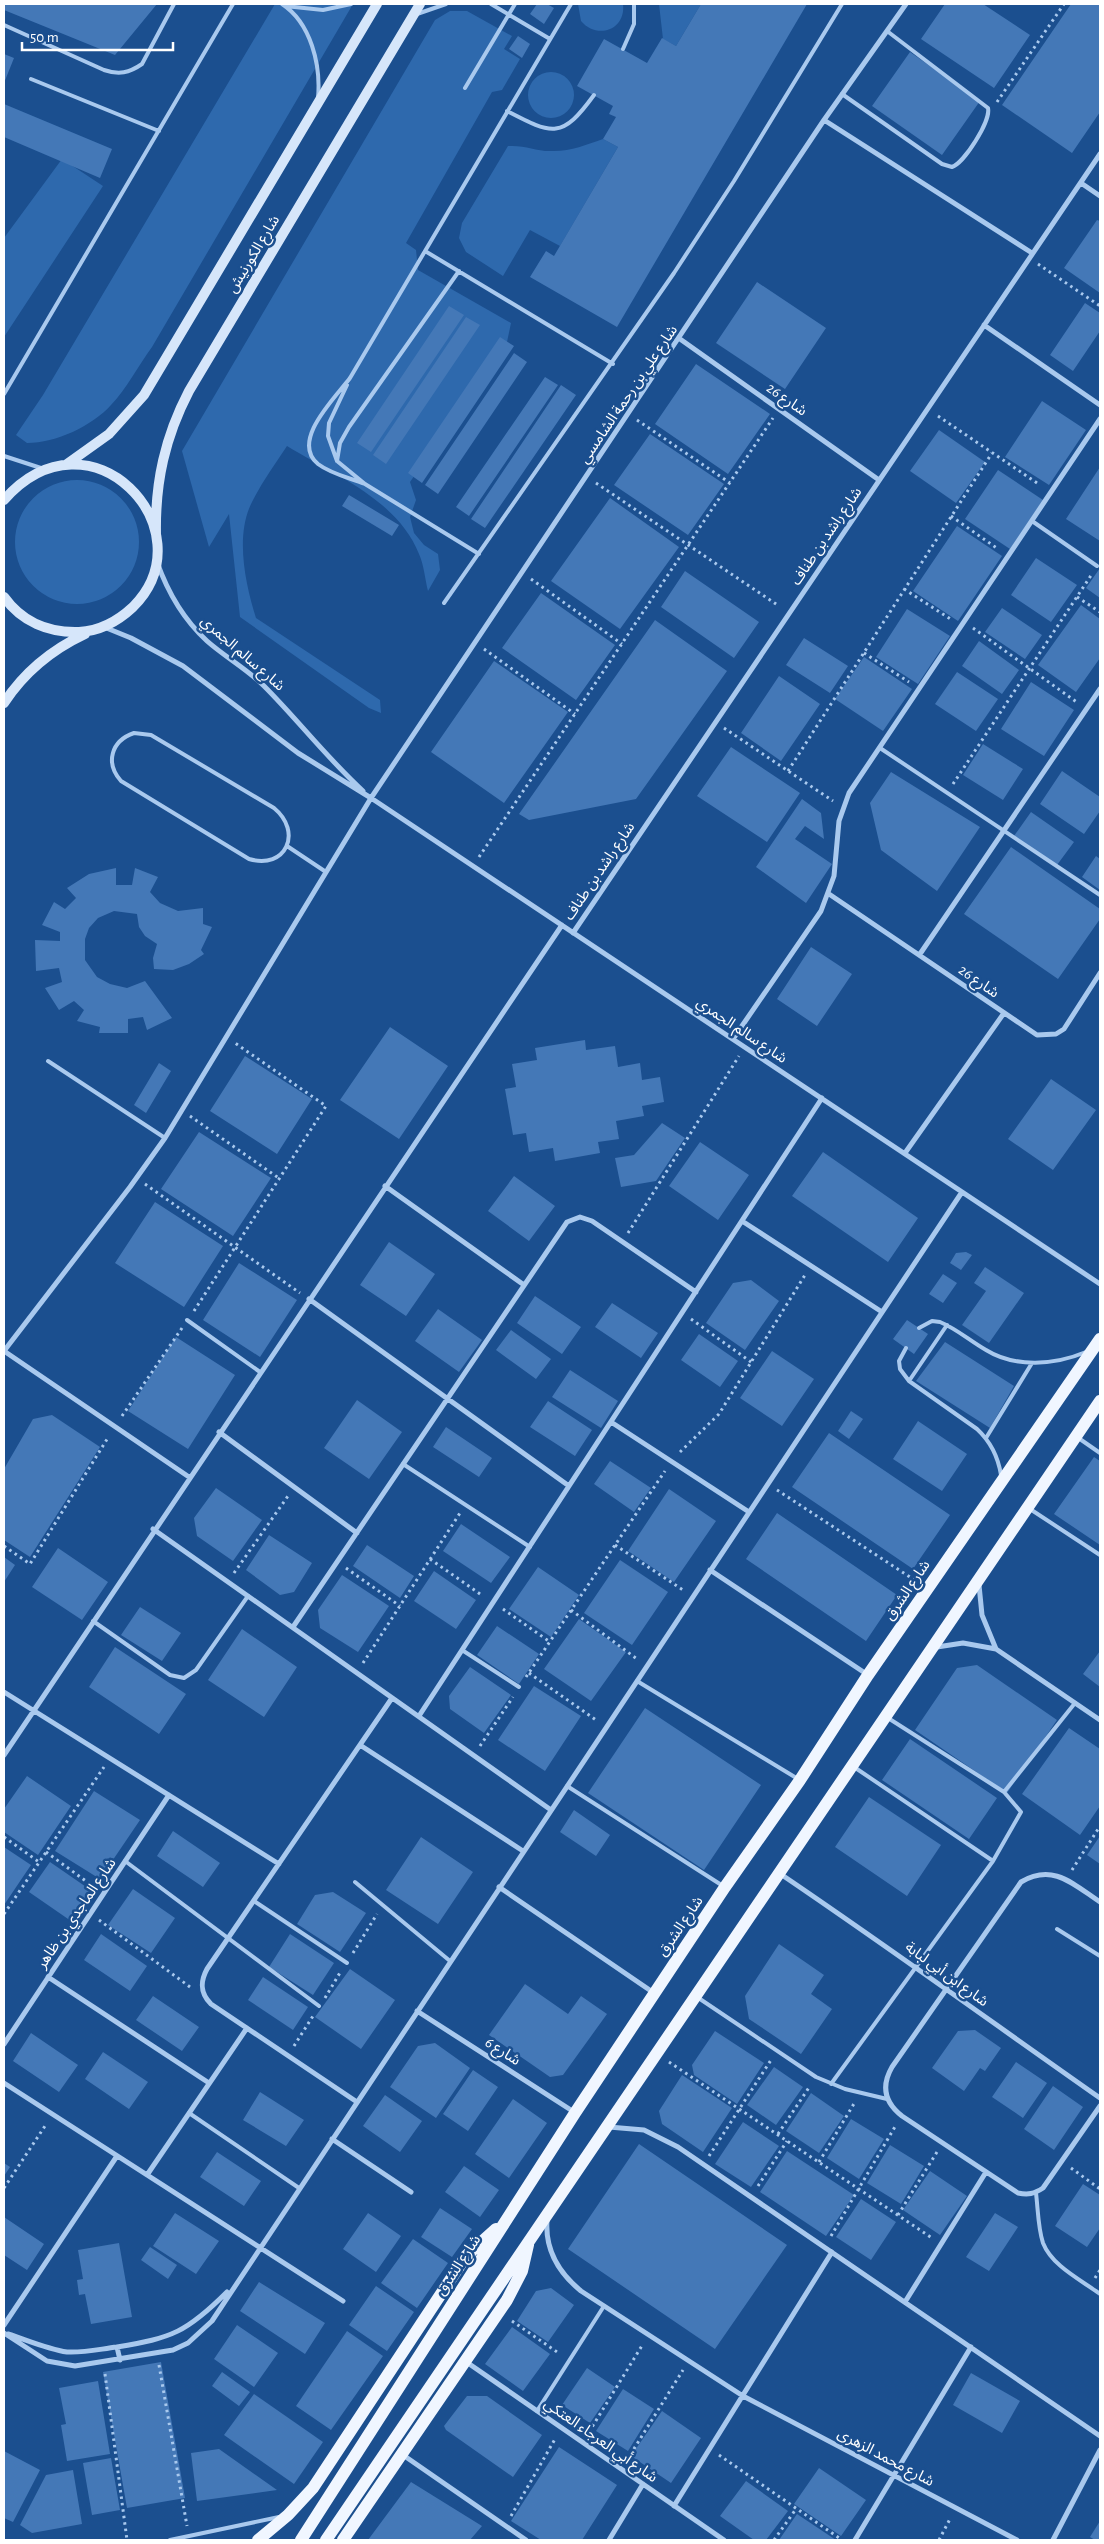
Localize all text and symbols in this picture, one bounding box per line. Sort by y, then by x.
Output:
scale bar [22,20,174,52]
text: 50 m [30,30,59,45]
street label: شارع الكورنيش [224,213,286,298]
street label: شارع علي بن رحمة الشامسي [577,322,684,468]
street label: شارع 26 [761,380,810,422]
street label: شارع راشد بن طناف [788,484,868,590]
street label: شارع سالم الجمري [195,613,288,697]
street label: شارع راشد بن طناف [561,819,641,925]
street label: شارع 26 [953,962,1002,1004]
street label: شارع سالم الجمري [691,995,790,1070]
street label: شارع الشرق [882,1557,936,1625]
street label: شارع الماجدي بن ظاهر [33,1855,122,1974]
street label: شارع الشرق [655,1893,709,1961]
street label: شارع ابن أبي لبابة [900,1938,992,2013]
street label: شارع 6 [480,2035,523,2072]
street label: شارع الشرق [433,2232,487,2300]
street label: شارع أبي العرجاء العتكي [539,2394,662,2489]
street label: شارع محمد الزهرى [833,2426,937,2493]

